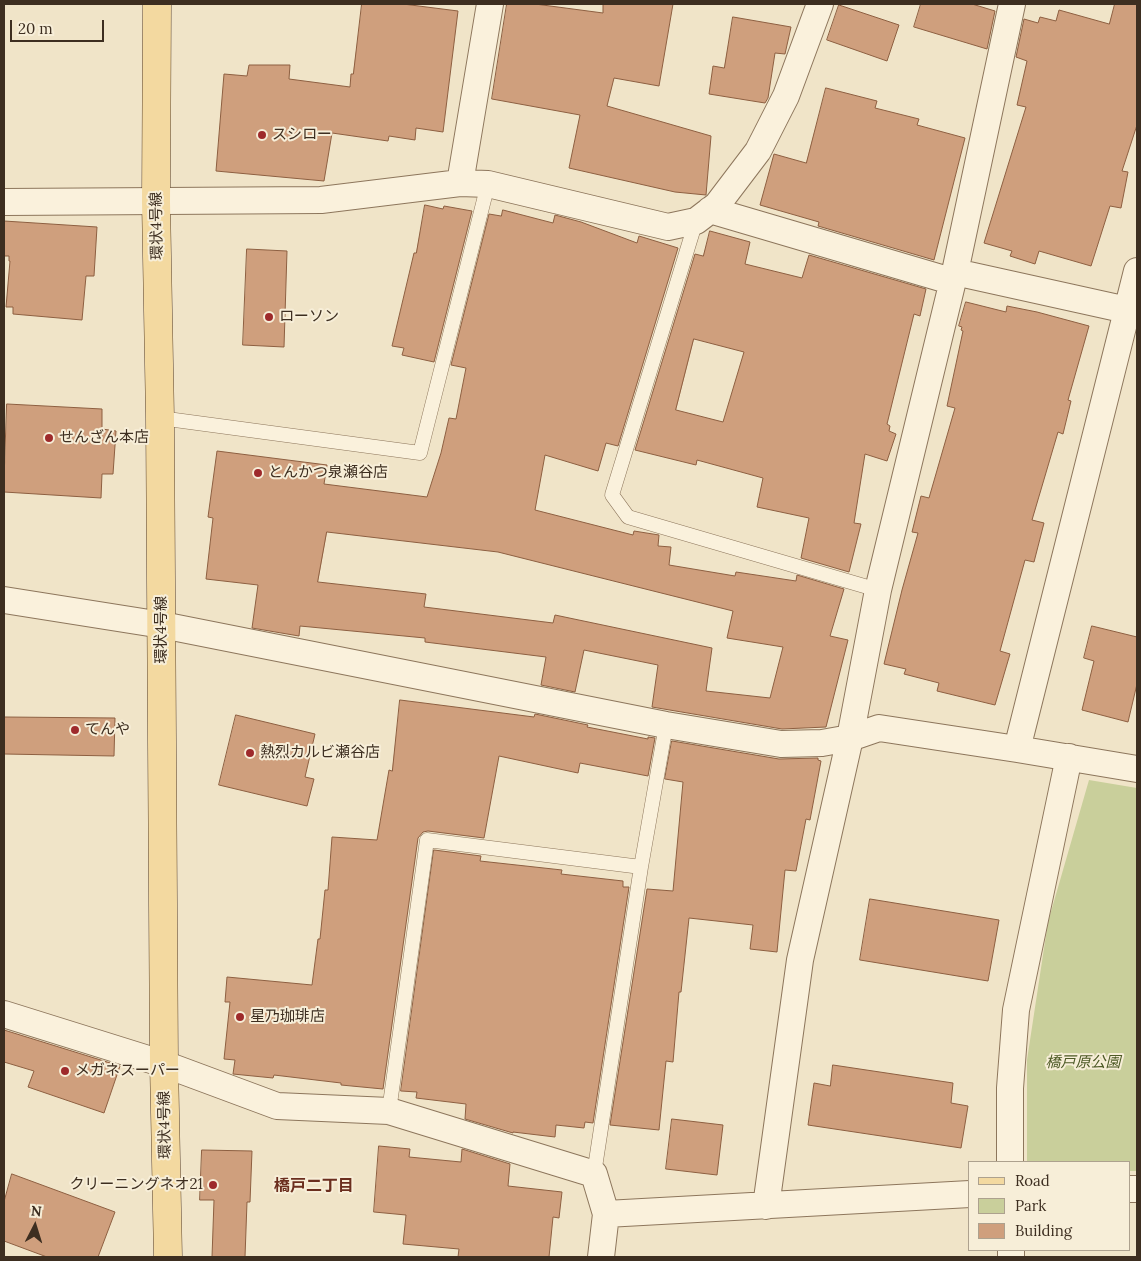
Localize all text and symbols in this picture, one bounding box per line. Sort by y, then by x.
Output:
scale bar [12,10,106,42]
text: 20 m [18,19,53,38]
place label: スシロー [272,126,332,144]
marker: スシロー [256,129,268,141]
street label: 環状4号線 [147,192,167,260]
place label: ローソン [279,308,339,326]
marker: ローソン [263,311,275,323]
place label: せんざん本店 [59,429,149,447]
marker: せんざん本店 [43,432,55,444]
place label: とんかつ泉瀬谷店 [268,464,388,482]
marker: とんかつ泉瀬谷店 [252,467,264,479]
street label: 環状4号線 [153,596,171,664]
place label: てんや [85,721,130,739]
marker: てんや [69,724,81,736]
place label: 熱烈カルビ瀬谷店 [260,744,380,762]
marker: 熱烈カルビ瀬谷店 [244,747,256,759]
place label: 星乃珈琲店 [250,1008,325,1026]
marker: 星乃珈琲店 [234,1011,246,1023]
park label: 橋戸原公園 [1046,1054,1120,1072]
place label: メガネスーパー [75,1062,180,1080]
marker: メガネスーパー [59,1065,71,1077]
street label: 環状4号線 [155,1091,175,1159]
legend [968,1161,1131,1251]
text: Road [1015,1171,1050,1190]
place label: クリーニングネオ21 [69,1176,203,1194]
district label: 橋戸二丁目 [274,1176,354,1196]
marker: クリーニングネオ21 [207,1179,219,1191]
text: Park [1015,1196,1046,1215]
north arrow [10,1201,60,1251]
text: N [30,1202,42,1220]
text: Building [1015,1221,1072,1240]

